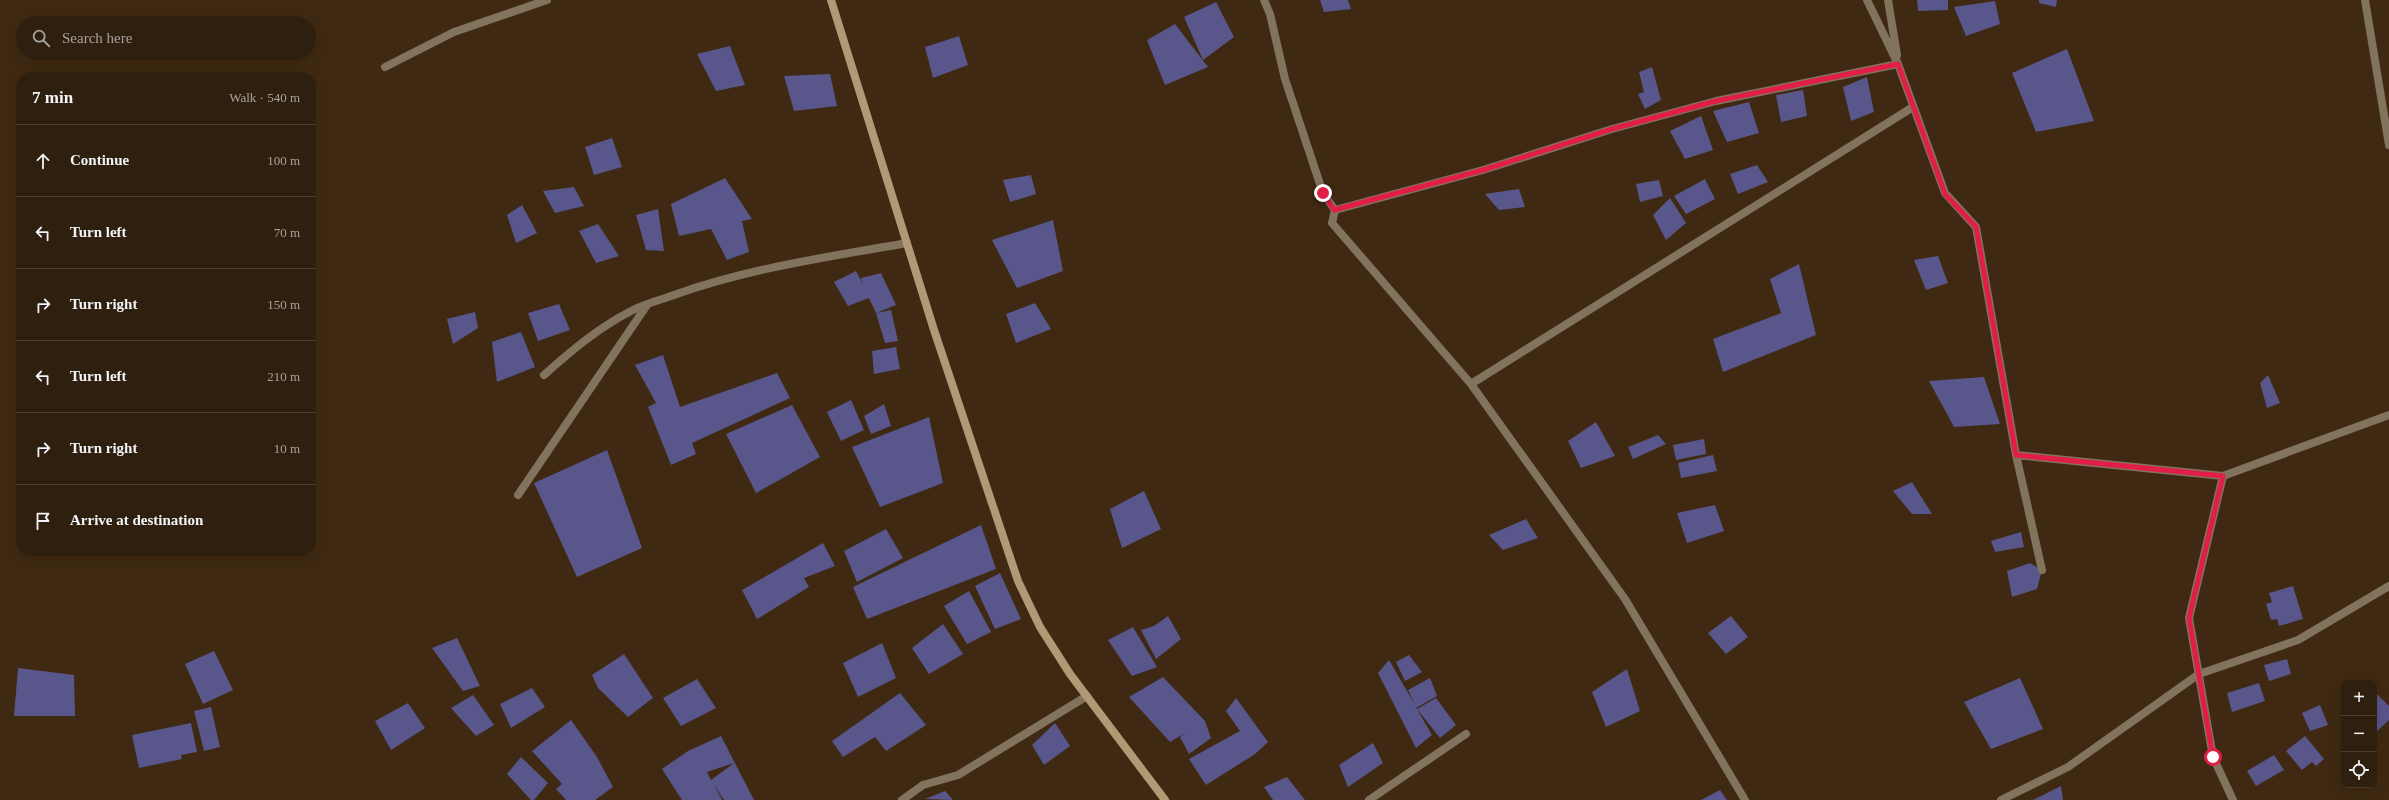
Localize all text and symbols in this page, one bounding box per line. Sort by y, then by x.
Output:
search box [16,16,316,60]
icon: search [30,27,52,49]
text: Search here [62,30,132,46]
text: 7 min [32,88,73,107]
text: Walk · 540 m [229,90,300,105]
icon: ahead [32,150,54,172]
text: Continue [70,152,129,168]
text: 100 m [267,153,300,168]
route end [1314,184,1332,202]
icon: left [32,222,54,244]
text: Turn left [70,224,127,240]
text: 70 m [274,225,300,240]
icon: right [32,294,54,316]
text: Turn right [70,296,137,312]
text: 150 m [267,297,300,312]
icon: left [32,366,54,388]
text: Turn left [70,368,127,384]
text: 210 m [267,369,300,384]
icon: right [32,438,54,460]
text: Turn right [70,440,137,456]
text: 10 m [274,441,300,456]
icon: arrive [32,510,54,532]
text: Arrive at destination [70,512,203,528]
map controls [2341,680,2377,788]
button: + [2341,680,2377,716]
button: − [2341,716,2377,752]
route start [2204,748,2222,766]
button: locate [2341,752,2377,788]

